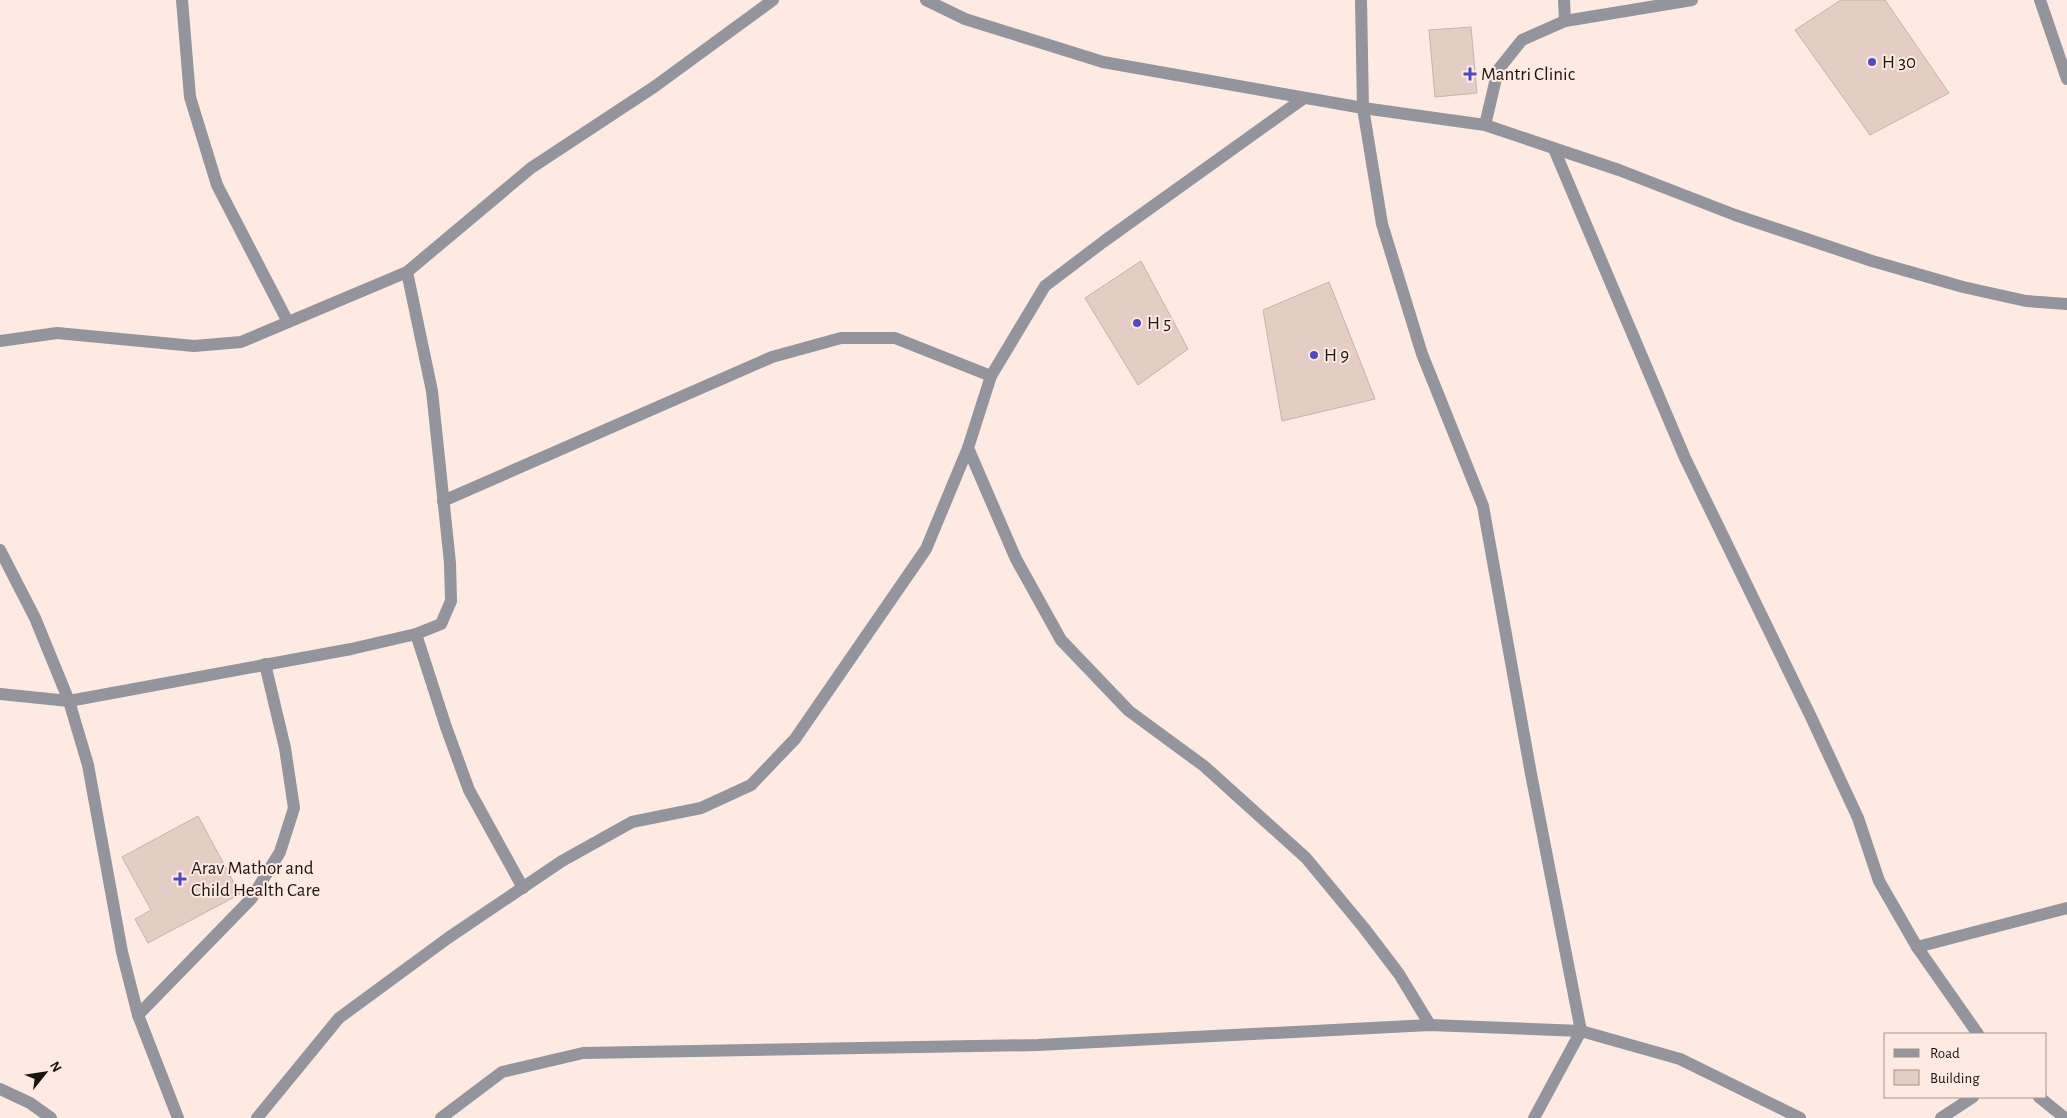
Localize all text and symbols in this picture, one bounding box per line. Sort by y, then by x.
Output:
place label: H 30 [1882,53,1916,72]
marker: H 30 [1866,56,1878,68]
place label: Mantri Clinic [1481,65,1575,84]
marker: Mantri Clinic [1463,67,1477,81]
place label: H 5 [1147,314,1171,333]
marker: H 5 [1131,317,1143,329]
place label: H 9 [1324,346,1349,365]
marker: H 9 [1308,349,1320,361]
place label: Arav Mathor and Child Health Care [191,859,320,900]
marker: Arav Mathor and Child Health Care [173,872,187,886]
legend [1884,1033,2047,1098]
text: Road [1930,1046,1960,1061]
north arrow [20,1048,70,1098]
text: N [47,1059,64,1075]
text: Building [1930,1071,1980,1086]

